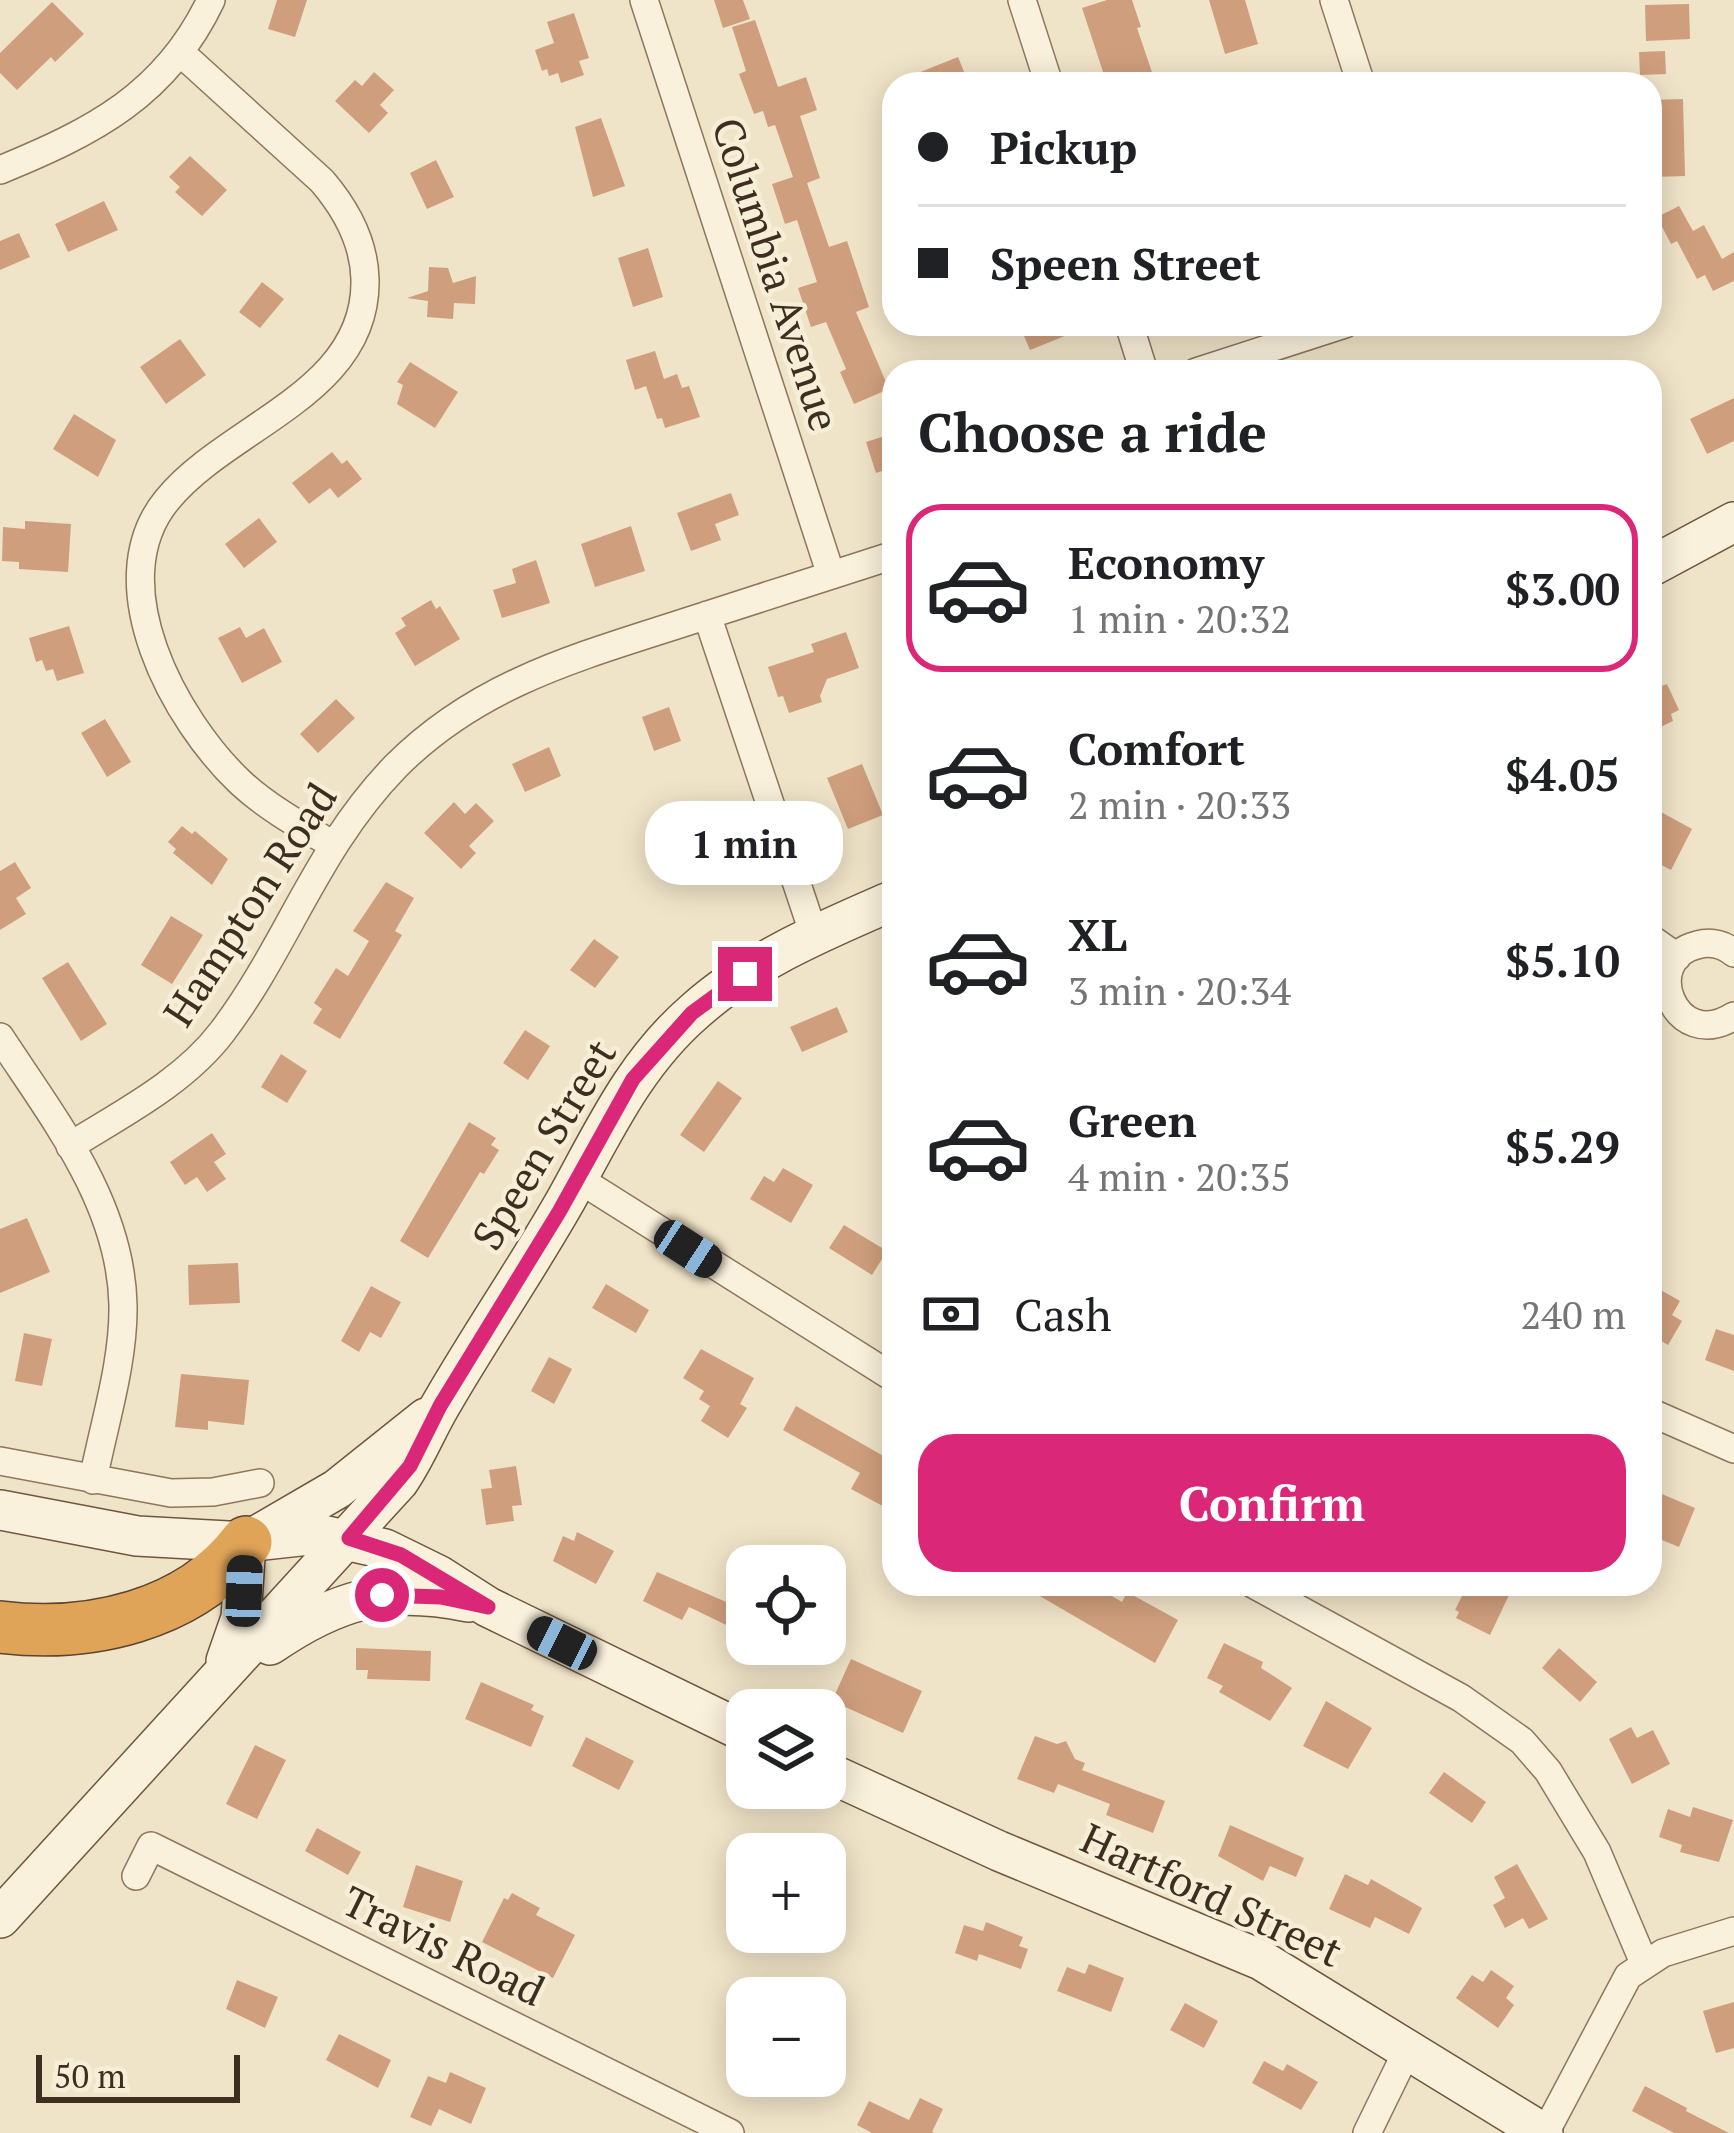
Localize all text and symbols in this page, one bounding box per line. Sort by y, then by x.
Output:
street label: Columbia Avenue [700,110,854,438]
text: Pickup [990,117,1137,177]
text: Speen Street [990,233,1261,293]
text: Choose a ride [918,396,1267,467]
text: Economy [1068,532,1264,592]
icon: car [924,534,1032,642]
text: $3.00 [1505,558,1620,618]
text: 1 min · 20:32 [1068,592,1291,644]
text: Comfort [1068,718,1245,778]
icon: car [924,720,1032,828]
text: $4.05 [1505,744,1620,804]
street label: Hampton Road [150,772,348,1036]
text: 2 min · 20:33 [1068,778,1291,830]
callout: 1 min [646,800,844,884]
text: 1 min [691,817,797,869]
text: XL [1068,904,1127,964]
icon: car [924,906,1032,1014]
text: $5.10 [1505,930,1620,990]
route end [718,947,772,1001]
text: 3 min · 20:34 [1068,964,1291,1016]
street label: Speen Street [458,1028,628,1259]
text: Green [1068,1090,1197,1150]
icon: car [924,1092,1032,1200]
text: $5.29 [1505,1116,1620,1176]
text: 4 min · 20:35 [1068,1150,1291,1202]
car [648,1214,728,1284]
icon: cash [918,1281,984,1347]
text: Cash [1014,1284,1112,1344]
text: 240 m [1521,1288,1626,1340]
button: Confirm [918,1434,1626,1572]
map controls [726,1545,846,2097]
button: locate [726,1545,846,1665]
car [225,1554,263,1628]
route start [355,1568,409,1622]
car [522,1611,602,1675]
button: layers [726,1689,846,1809]
street label: Hartford Street [1072,1809,1352,1979]
button: + [726,1833,846,1953]
street label: Travis Road [334,1872,554,2018]
button: − [726,1977,846,2097]
scale bar [36,2049,240,2102]
text: 50 m [54,2054,126,2097]

